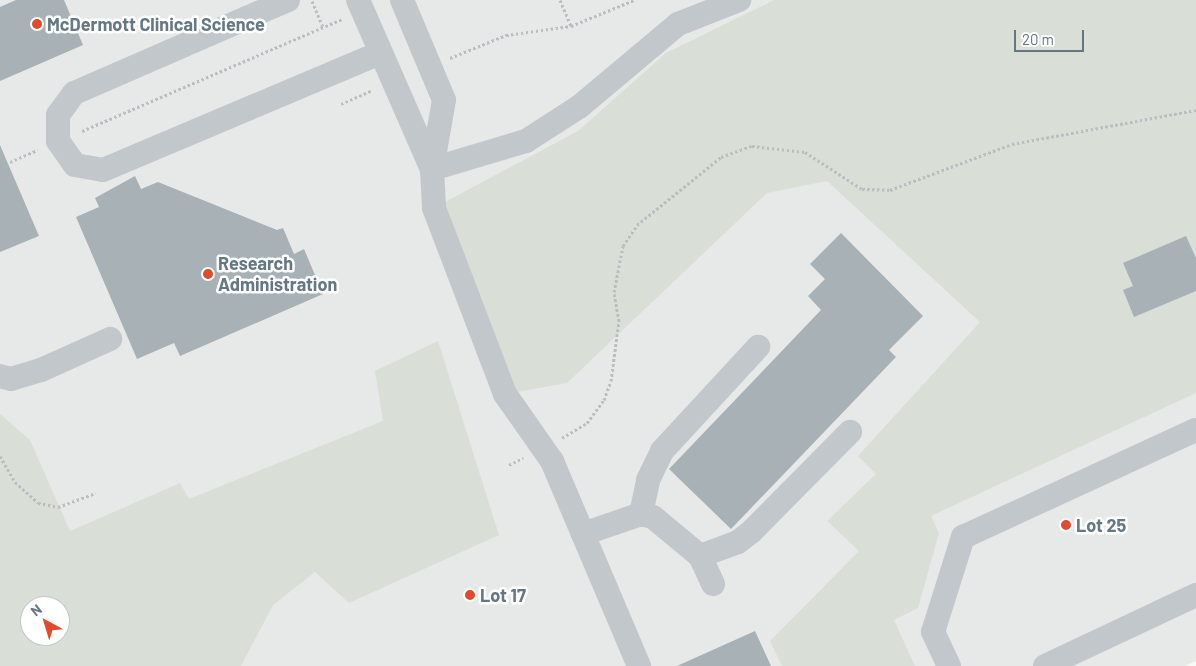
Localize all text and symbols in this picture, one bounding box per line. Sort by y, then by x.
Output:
place label: McDermott Clinical Science [47,13,265,35]
marker: McDermott Clinical Science [31,18,43,30]
scale bar [1016,20,1086,52]
text: 20 m [1022,30,1054,48]
place label: Research Administration [218,253,337,296]
marker: Research Administration [202,268,214,280]
place label: Lot 25 [1076,514,1126,536]
marker: Lot 25 [1060,519,1072,531]
place label: Lot 17 [480,584,526,606]
marker: Lot 17 [464,589,476,601]
north arrow [20,596,70,646]
text: N [27,600,45,619]

